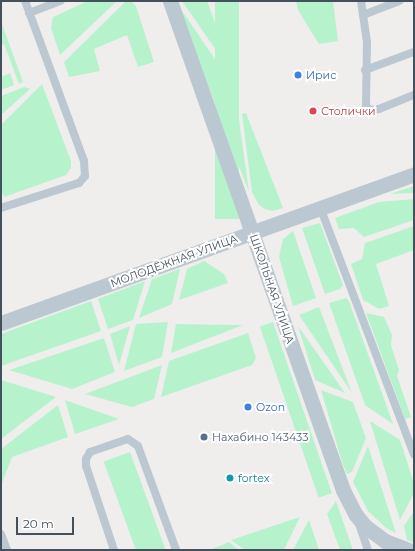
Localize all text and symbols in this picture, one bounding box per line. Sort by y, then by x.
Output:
place label: Ирис [306,68,336,82]
marker: Ирис [293,70,303,80]
place label: Столички [321,104,376,118]
marker: Столички [308,106,318,116]
street label: МОЛОДЁЖНАЯ УЛИЦА [109,232,239,290]
street label: ШКОЛЬНАЯ УЛИЦА [247,232,297,346]
place label: Ozon [256,400,285,414]
marker: Ozon [243,402,253,412]
place label: Нахабино 143433 [212,430,308,444]
marker: Нахабино 143433 [199,432,209,442]
place label: fortex [238,471,270,485]
marker: fortex [225,473,235,483]
scale bar [18,509,76,535]
text: 20 m [23,516,54,531]

